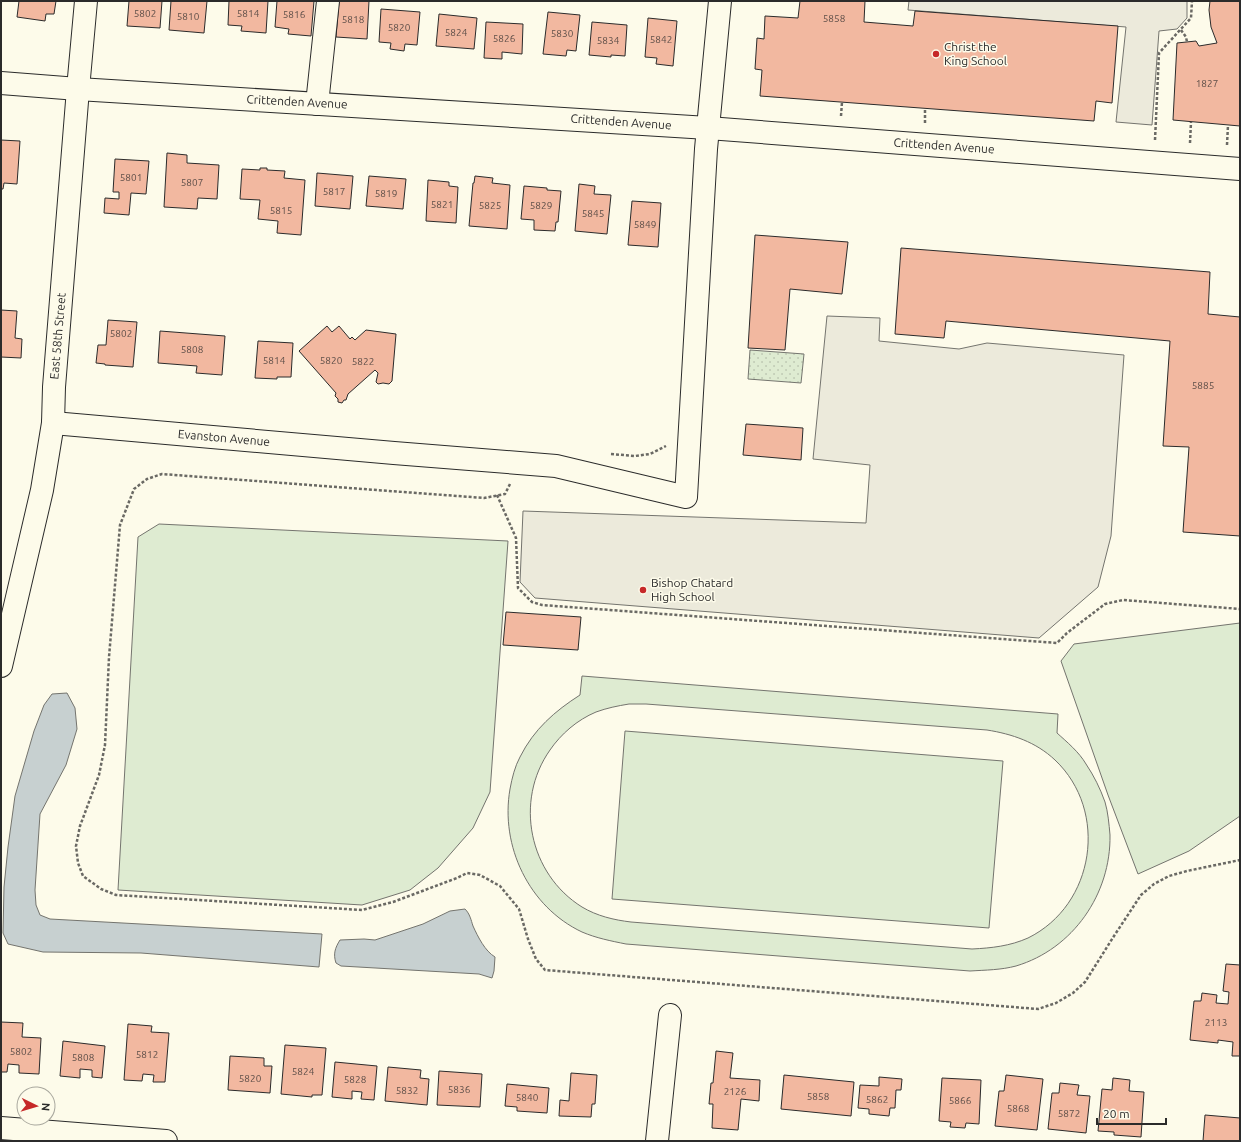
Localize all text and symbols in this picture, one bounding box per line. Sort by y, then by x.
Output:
house number: 5802 [134,8,156,19]
house number: 5814 [237,8,260,19]
house number: 5816 [283,9,306,20]
house number: 5810 [177,11,200,22]
house number: 5858 [823,13,846,24]
house number: 5818 [342,14,365,25]
house number: 5820 [388,22,411,33]
house number: 5824 [445,27,468,38]
house number: 5830 [551,28,574,39]
house number: 5826 [493,33,516,44]
house number: 5842 [650,34,672,45]
house number: 5834 [597,35,620,46]
place label: Christ the King School [944,40,1007,67]
marker: Christ the King School [931,49,941,59]
house number: 1827 [1196,78,1218,89]
street label: Crittenden Avenue [246,92,348,111]
street label: Crittenden Avenue [570,111,672,132]
street label: Crittenden Avenue [893,135,995,156]
house number: 5801 [120,172,142,183]
house number: 5807 [181,177,203,188]
house number: 5817 [323,186,345,197]
house number: 5819 [375,188,397,199]
house number: 5821 [431,199,453,210]
house number: 5825 [479,200,501,211]
house number: 5829 [530,200,552,211]
house number: 5815 [270,205,292,216]
house number: 5845 [582,208,604,219]
house number: 5849 [634,219,656,230]
street label: East 58th Street [47,292,68,380]
house number: 5802 [110,328,132,339]
house number: 5808 [181,344,204,355]
house number: 5814 [263,355,286,366]
house number: 5820 [320,355,343,366]
house number: 5822 [352,356,374,367]
house number: 5885 [1192,380,1214,391]
street label: Evanston Avenue [177,427,271,448]
place label: Bishop Chatard High School [651,576,733,603]
marker: Bishop Chatard High School [638,585,648,595]
house number: 2113 [1205,1017,1227,1028]
house number: 5802 [10,1046,32,1057]
house number: 5812 [136,1049,158,1060]
house number: 5808 [72,1052,95,1063]
house number: 5824 [292,1066,315,1077]
house number: 5820 [239,1073,262,1084]
house number: 5828 [344,1074,367,1085]
house number: 5836 [448,1084,471,1095]
house number: 5832 [396,1085,418,1096]
north arrow [16,1086,56,1126]
house number: 2126 [724,1086,747,1097]
house number: 5858 [807,1091,830,1102]
house number: 5840 [516,1092,539,1103]
house number: 5862 [866,1094,888,1105]
house number: 5866 [949,1095,972,1106]
scale bar [1097,1100,1166,1126]
text: N [40,1102,52,1111]
house number: 5868 [1007,1103,1030,1114]
text: 20 m [1103,1107,1130,1120]
house number: 5872 [1058,1108,1080,1119]

